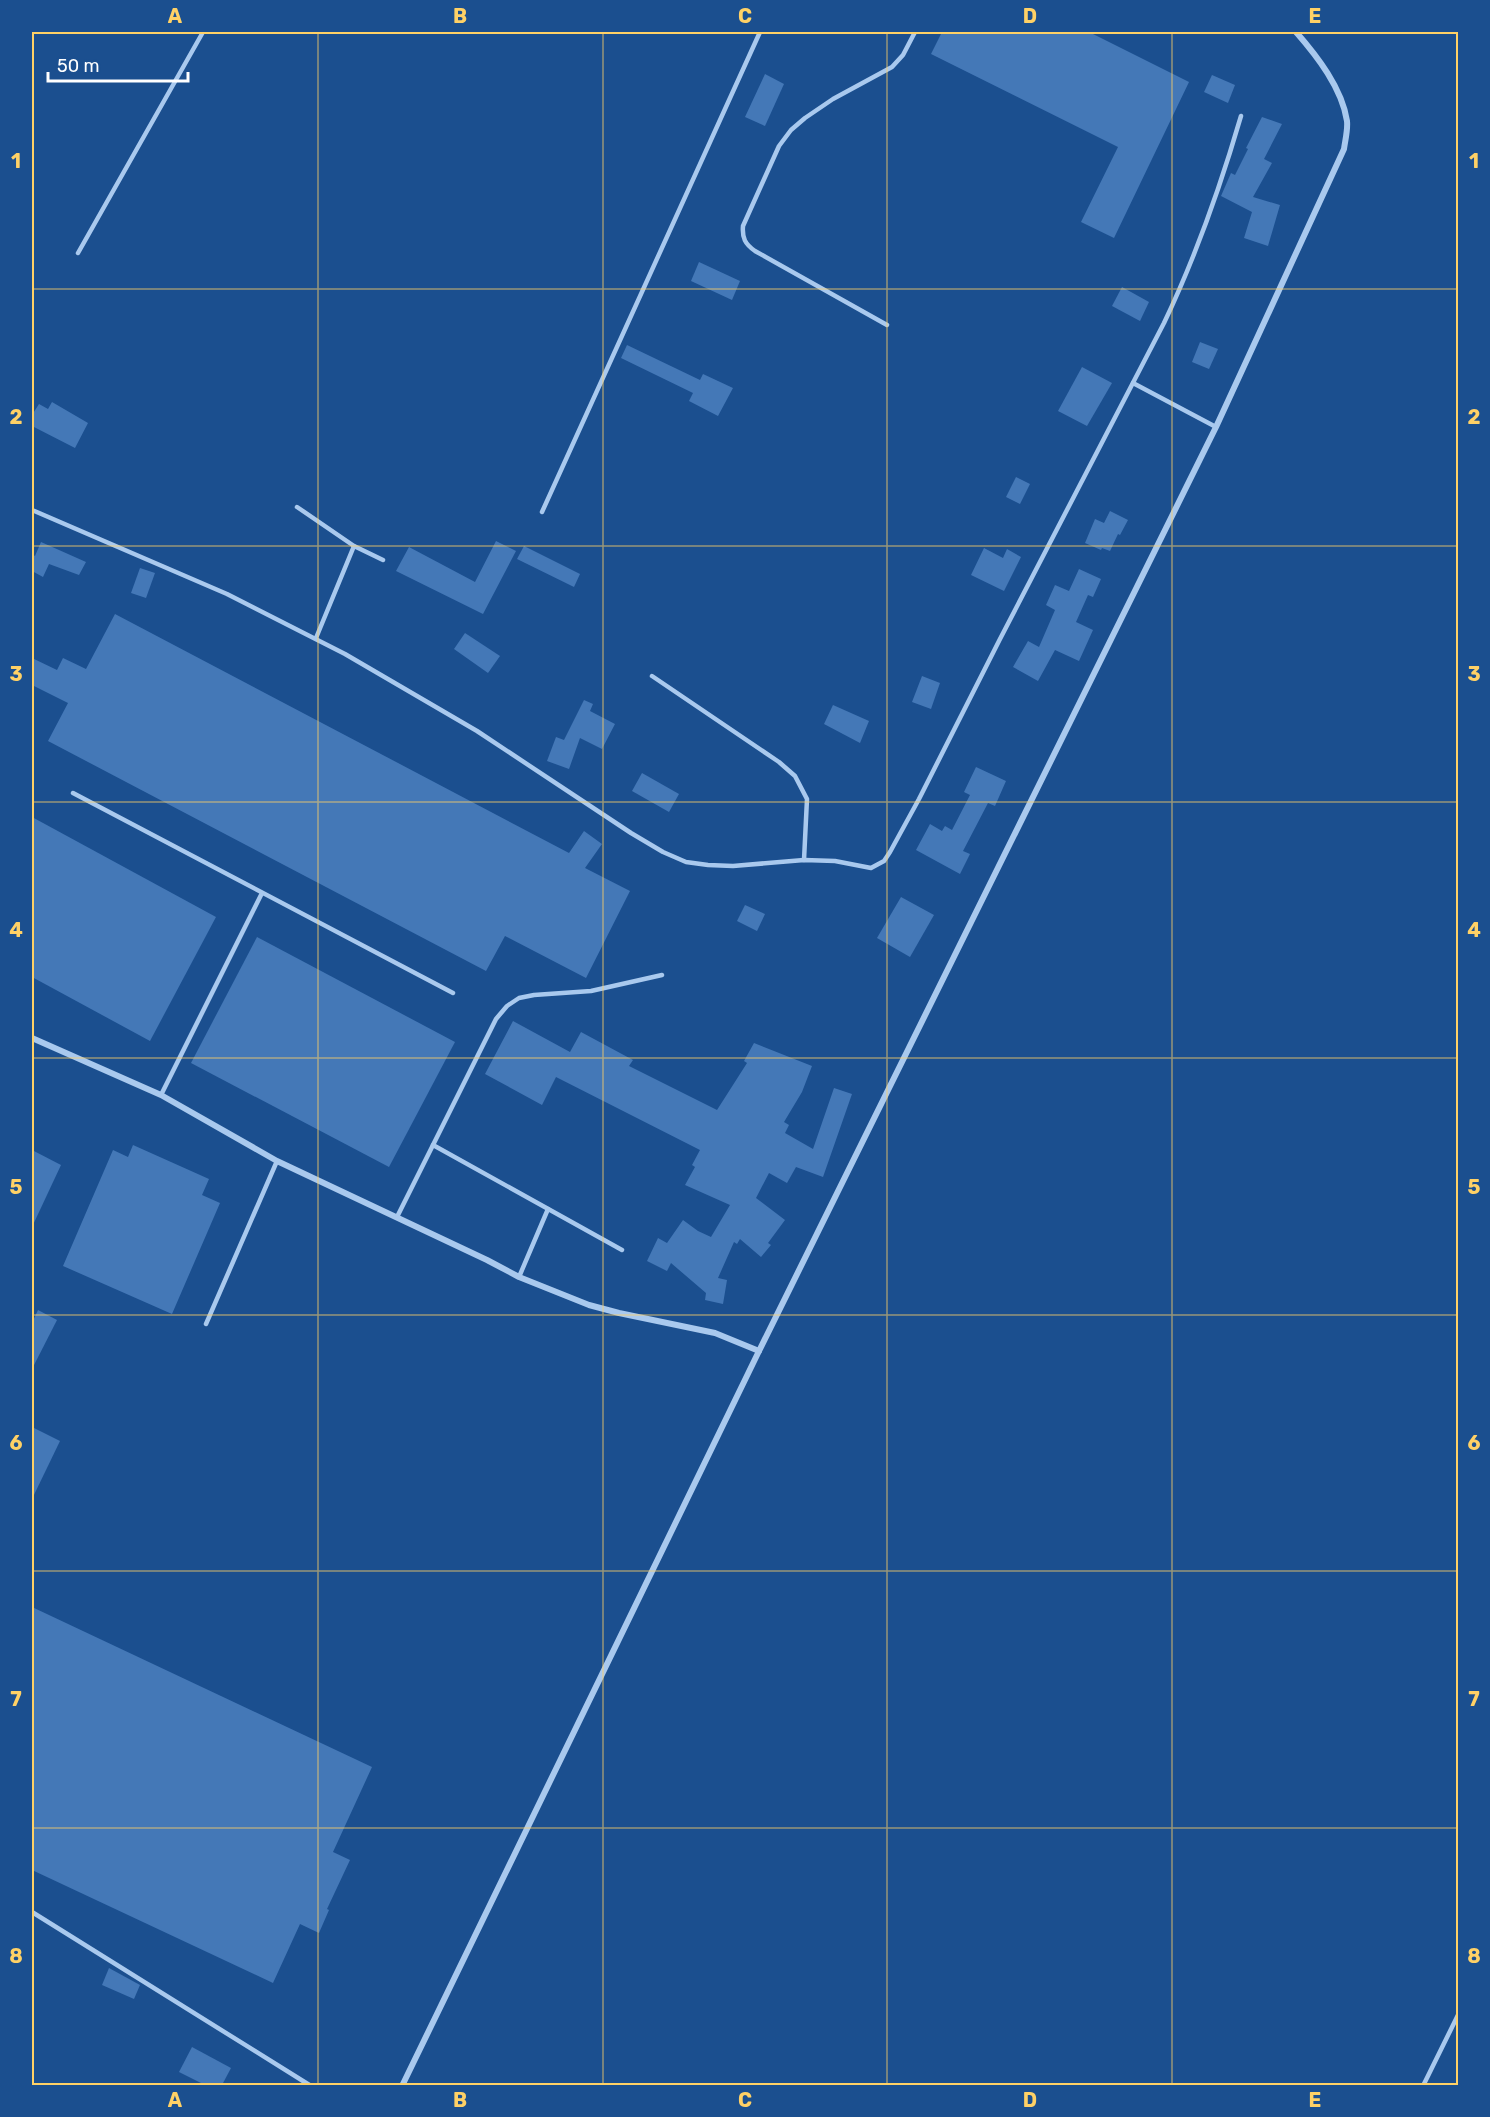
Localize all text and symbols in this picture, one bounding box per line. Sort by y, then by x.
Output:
text: A [168,4,183,28]
text: B [453,4,467,28]
text: C [738,4,752,28]
text: D [1023,4,1037,28]
text: E [1309,4,1321,28]
scale bar [48,45,188,83]
text: 50 m [57,55,100,77]
text: 1 [11,149,21,173]
text: 1 [1469,149,1479,173]
text: 2 [10,405,23,429]
text: 2 [1468,405,1481,429]
text: 3 [9,662,23,686]
text: 3 [1467,662,1481,686]
text: 4 [9,918,23,942]
text: 4 [1467,918,1481,942]
text: 5 [10,1175,23,1199]
text: 5 [1468,1175,1481,1199]
text: 6 [9,1431,23,1455]
text: 6 [1467,1431,1481,1455]
text: 7 [10,1687,22,1711]
text: 7 [1468,1687,1480,1711]
text: 8 [9,1944,23,1968]
text: 8 [1467,1944,1481,1968]
text: A [168,2088,183,2112]
text: B [453,2088,467,2112]
text: C [738,2088,752,2112]
text: D [1023,2088,1037,2112]
text: E [1309,2088,1321,2112]

